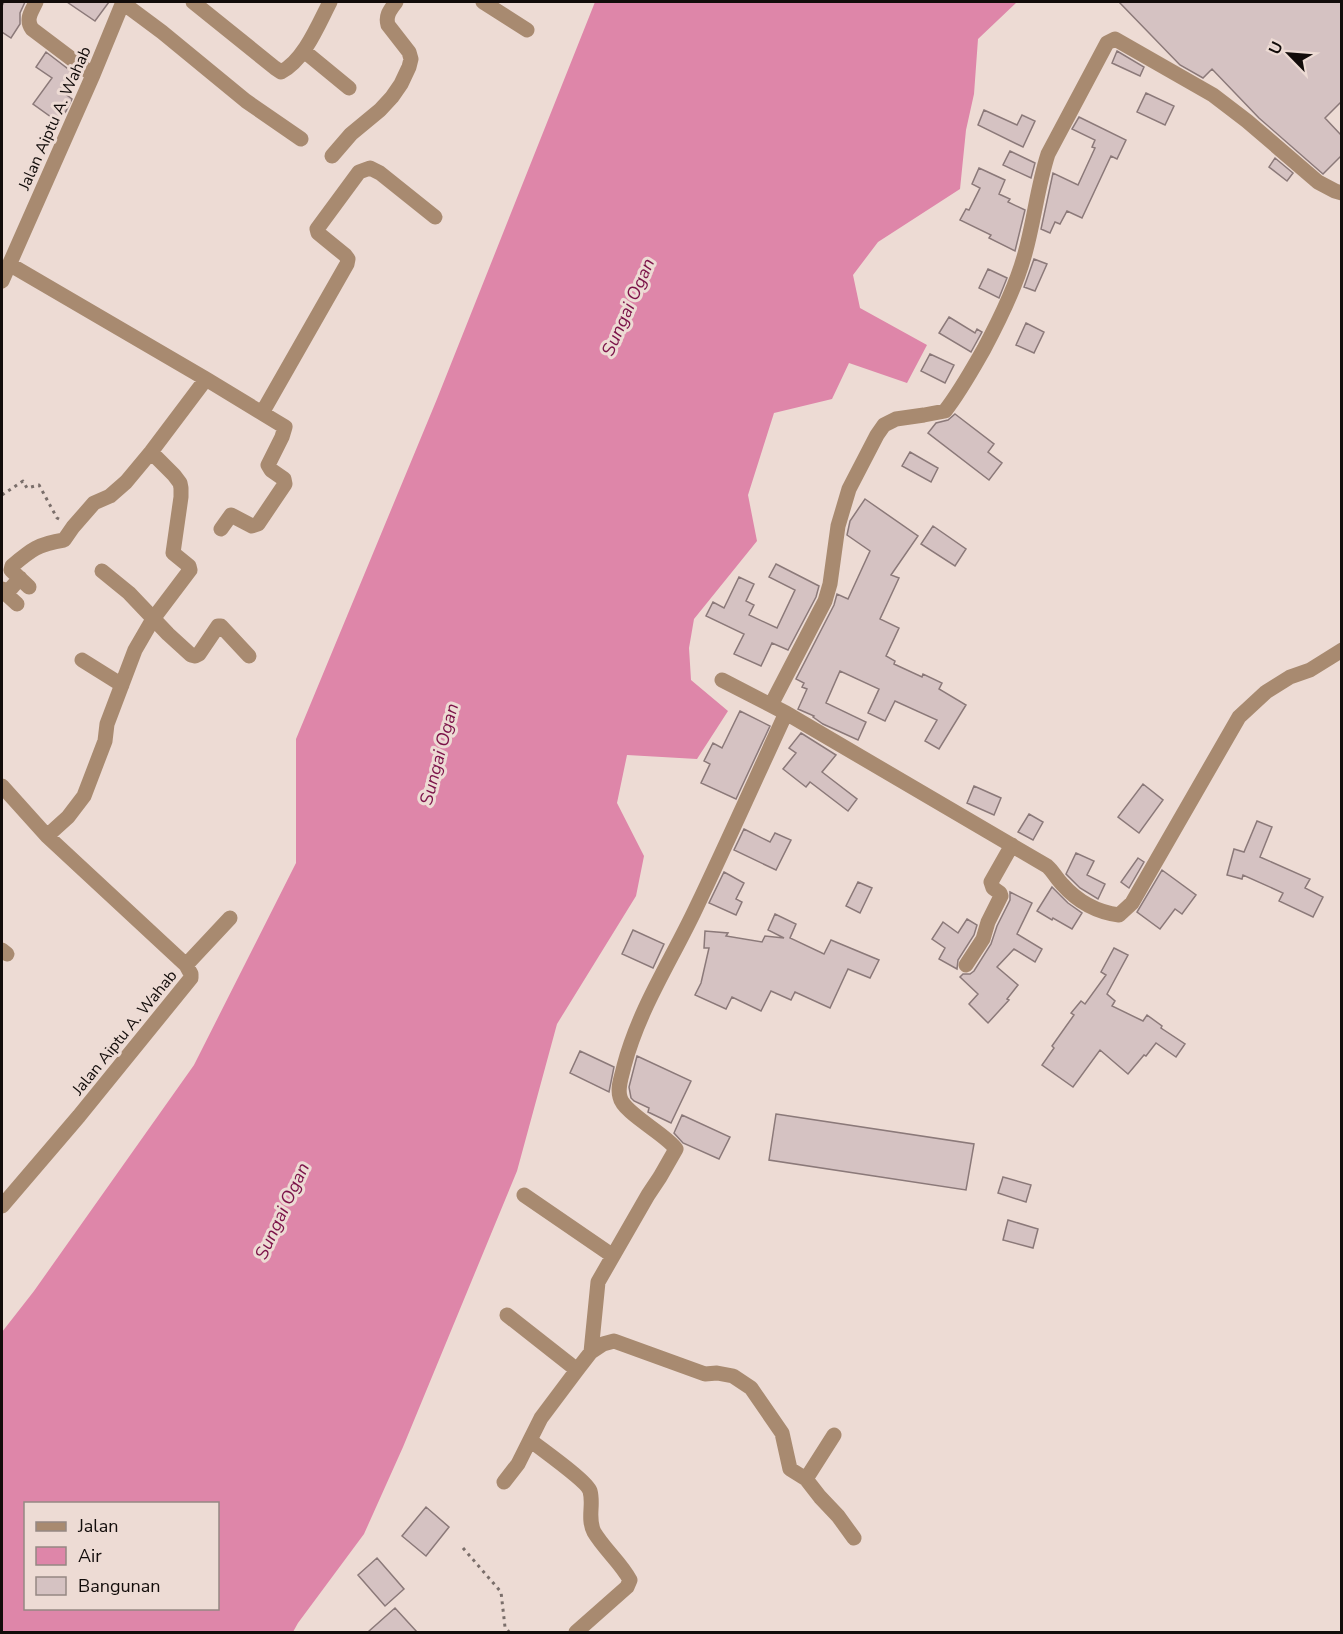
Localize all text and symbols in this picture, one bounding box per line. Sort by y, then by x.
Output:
north arrow [1259,24,1319,84]
text: U [1264,38,1289,58]
street label: Jalan Aiptu A. Wahab [13,43,97,195]
water label: Sungai Ogan [596,254,660,360]
water label: Sungai Ogan [414,700,464,808]
street label: Jalan Aiptu A. Wahab [67,965,182,1101]
water label: Sungai Ogan [249,1159,315,1263]
legend [24,1502,219,1610]
text: Jalan [77,1514,118,1538]
text: Air [78,1544,102,1568]
text: Bangunan [78,1574,161,1598]

